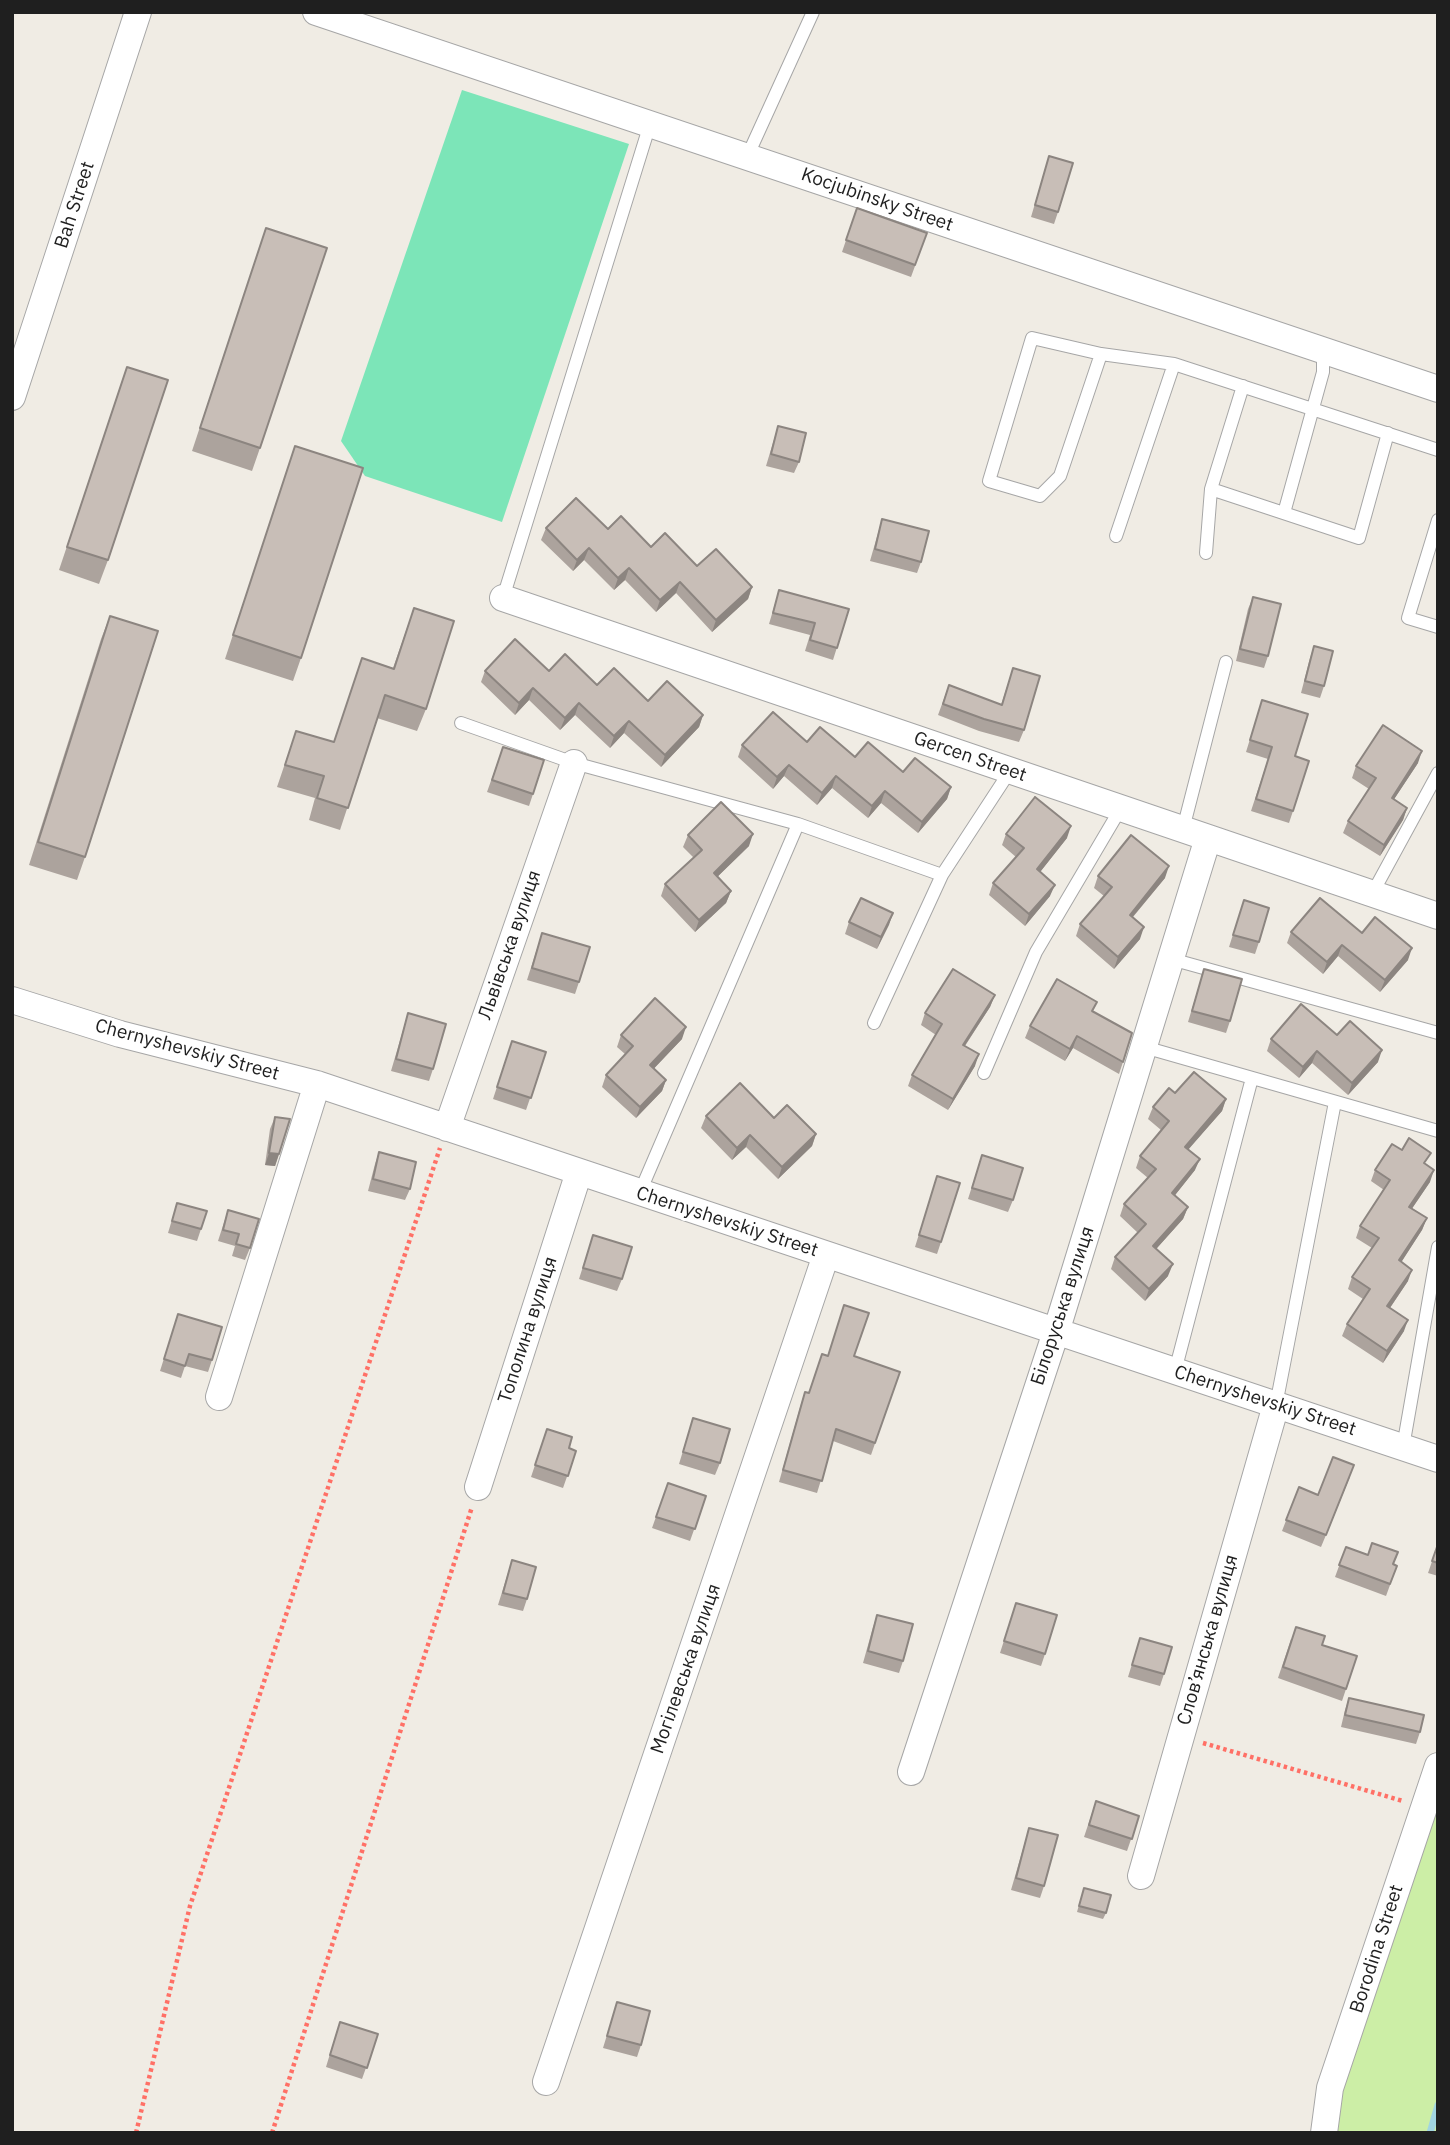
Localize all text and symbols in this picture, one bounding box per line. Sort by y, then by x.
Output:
street label: Bah Street [50,159,100,251]
street label: Kocjubinsky Street [798,163,956,237]
street label: Gercen Street [911,727,1029,787]
street label: Львівська вулиця [474,867,546,1023]
street label: Chernyshevskiy Street [92,1014,282,1086]
street label: Chernyshevskiy Street [633,1182,821,1262]
street label: Білоруська вулиця [1027,1224,1099,1388]
street label: Тополина вулиця [494,1254,562,1406]
street label: Chernyshevskiy Street [1171,1361,1359,1441]
street label: Слов’янська вулиця [1173,1552,1243,1728]
street label: Могілевська вулиця [646,1581,726,1757]
street label: Borodina Street [1345,1882,1409,2016]

